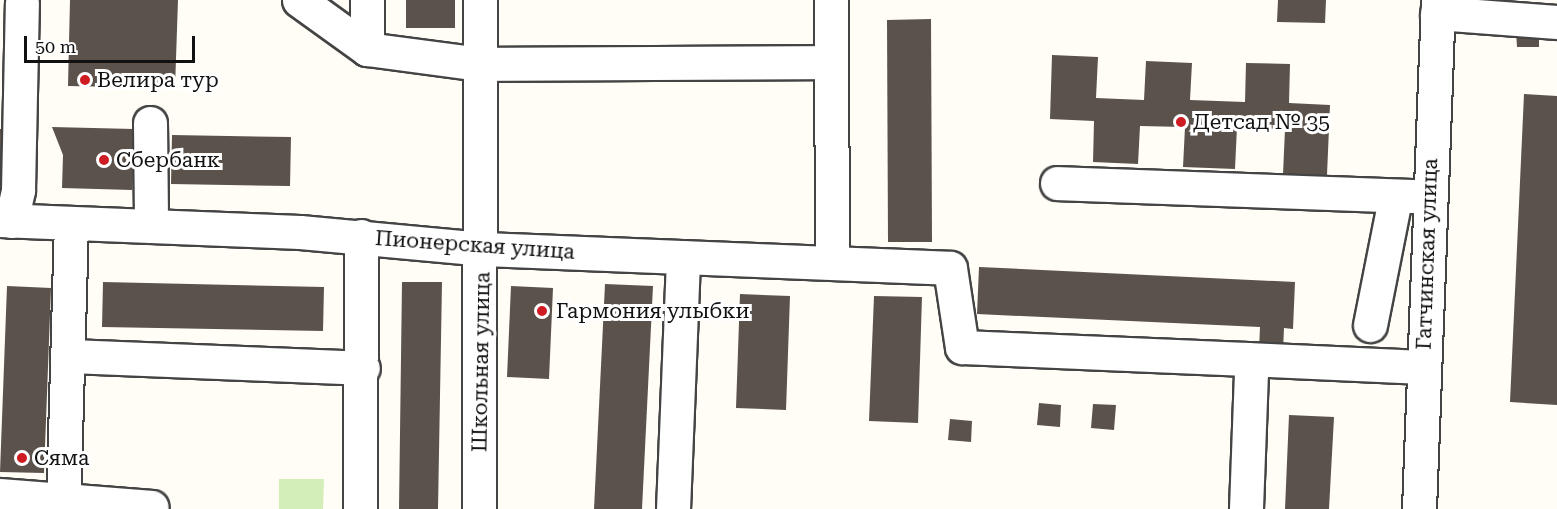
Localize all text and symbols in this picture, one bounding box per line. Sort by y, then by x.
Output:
scale bar [27,24,198,62]
text: 50 m [35,36,76,57]
place label: Велира тур [97,67,219,93]
marker: Велира тур [78,73,92,87]
place label: Детсад № 35 [1193,109,1330,135]
marker: Детсад № 35 [1174,115,1188,129]
place label: Сбербанк [116,147,220,173]
marker: Сбербанк [97,153,111,167]
street label: Гатчинская улица [1411,158,1443,350]
street label: Пионерская улица [374,225,576,265]
street label: Школьная улица [467,272,495,452]
place label: Гармония улыбки [556,298,750,324]
marker: Гармония улыбки [533,302,551,320]
place label: Сяма [34,445,89,471]
marker: Сяма [15,451,29,465]

